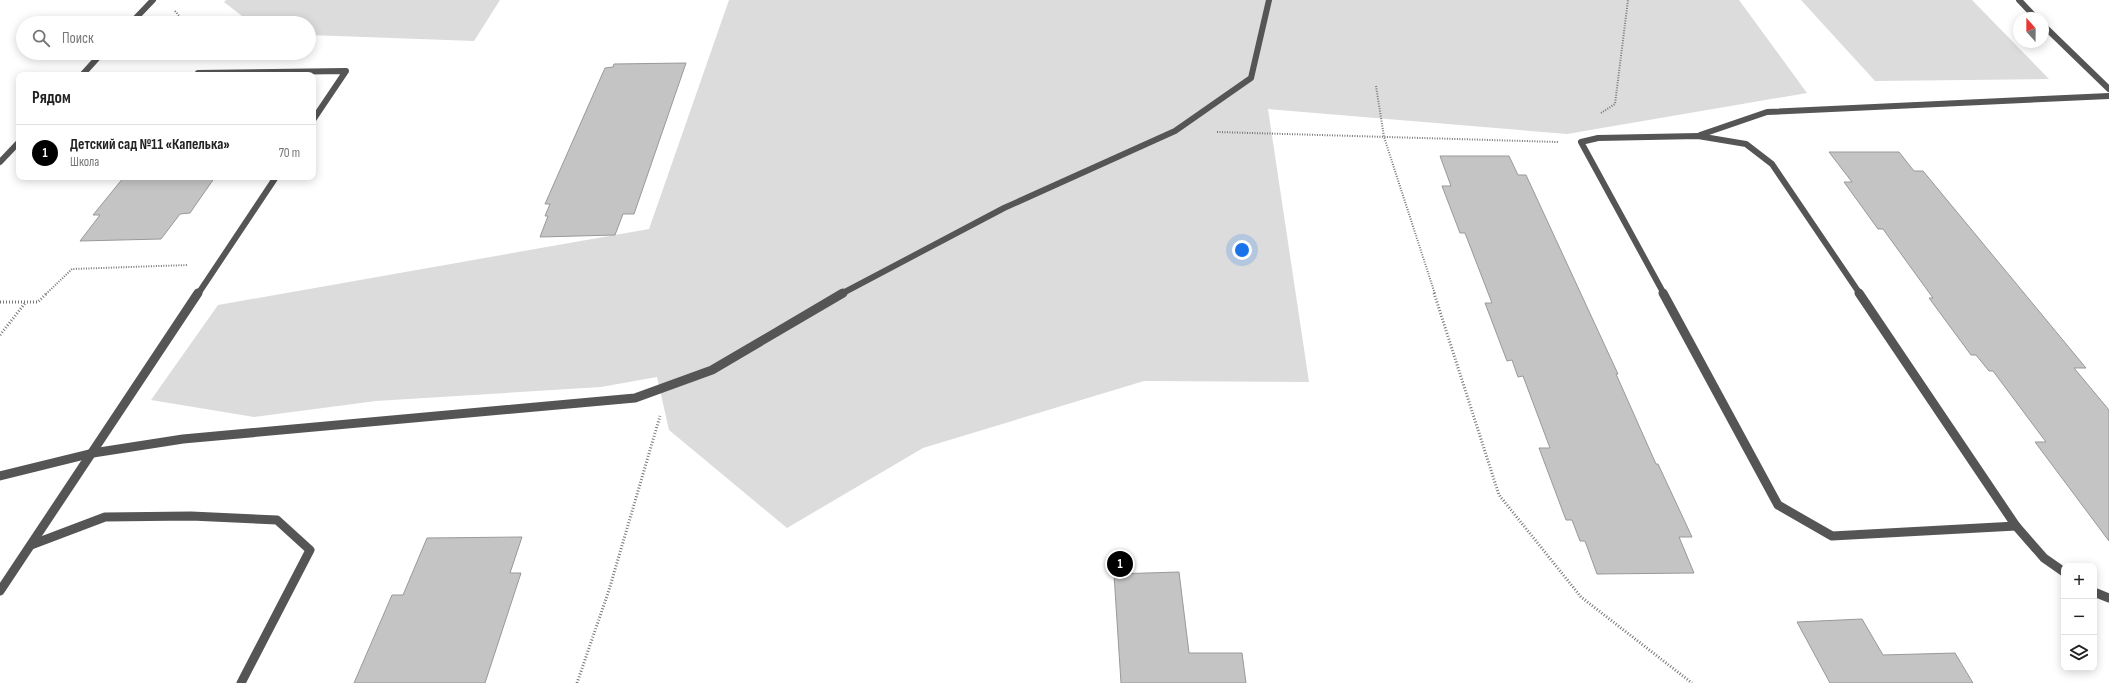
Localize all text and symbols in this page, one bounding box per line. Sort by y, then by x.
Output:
north arrow [2013,12,2049,48]
search box [16,16,316,60]
icon: search [30,27,52,49]
text: Поиск [62,29,94,48]
text: Рядом [32,88,71,108]
text: Детский сад №11 «Капелька» [70,135,230,154]
text: 1 [42,145,48,161]
text: 70 m [279,145,300,161]
text: Школа [70,154,99,170]
your location [1232,240,1252,260]
pin: 1 [1107,549,1133,579]
map controls [2061,563,2097,671]
button: + [2061,563,2097,599]
button: − [2061,599,2097,635]
button: layers [2061,635,2097,671]

